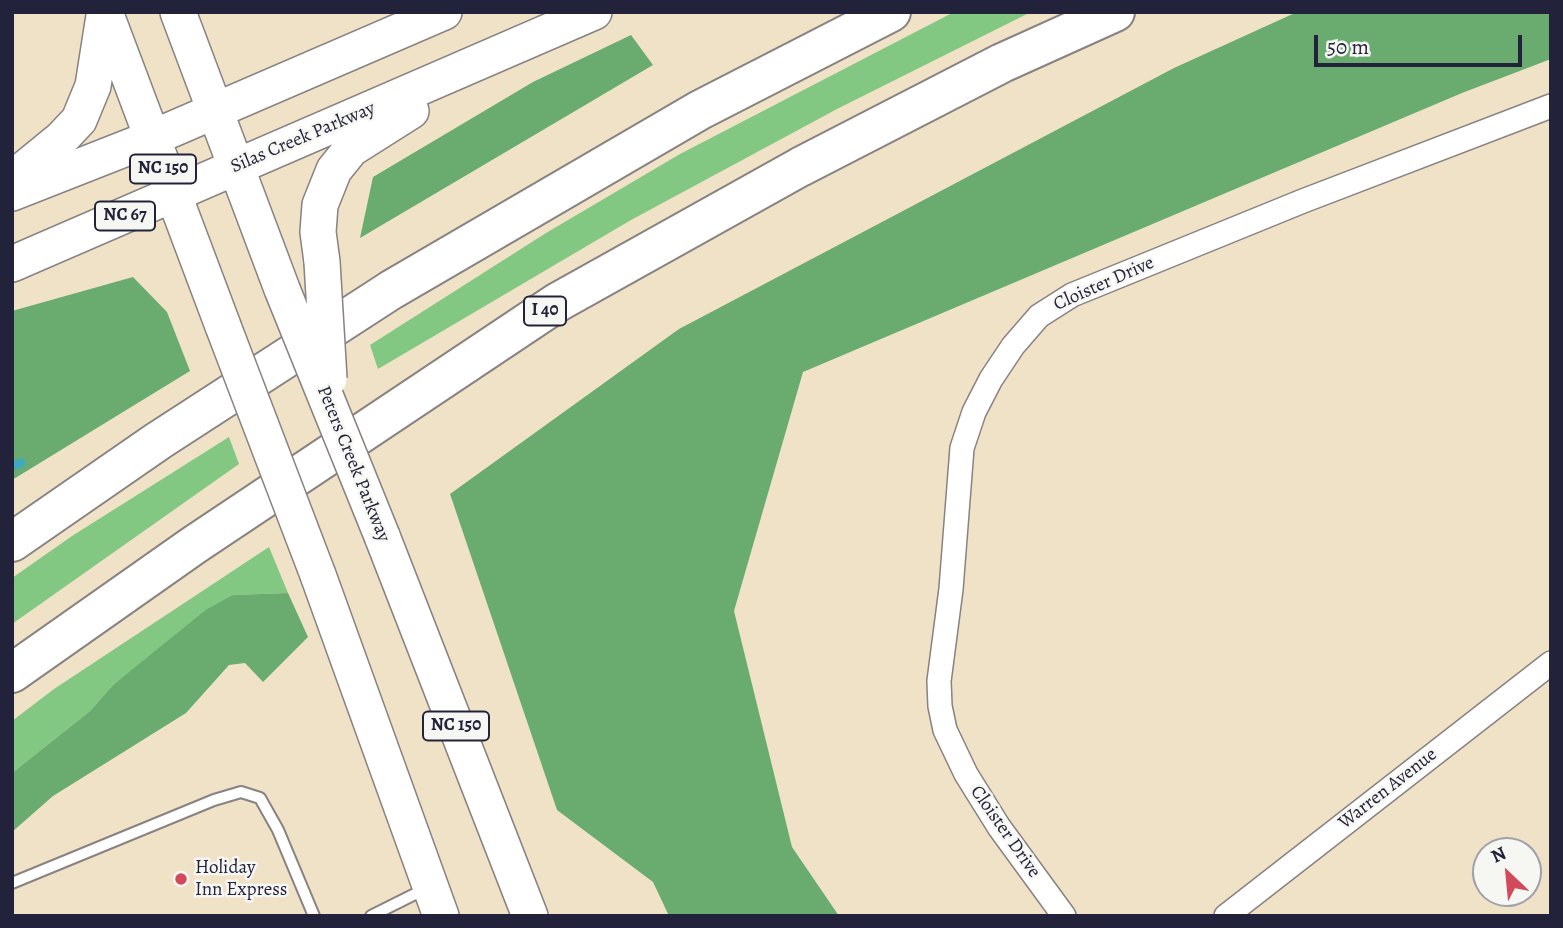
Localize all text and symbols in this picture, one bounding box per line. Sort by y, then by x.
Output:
scale bar [1318,21,1526,65]
text: 50 m [1327,33,1369,61]
street label: Silas Creek Parkway [227,97,379,179]
road number: NC 150 [130,154,196,184]
road number: NC 67 [95,202,155,230]
street label: Cloister Drive [1050,252,1158,316]
road number: I 40 [524,296,566,326]
street label: Peters Creek Parkway [311,383,395,545]
road number: NC 150 [423,712,489,740]
street label: Warren Avenue [1334,743,1442,835]
street label: Cloister Drive [965,781,1045,883]
north arrow [1472,837,1542,907]
text: N [1487,840,1511,870]
place label: Holiday Inn Express [195,857,287,901]
marker: Holiday Inn Express [173,871,189,887]

